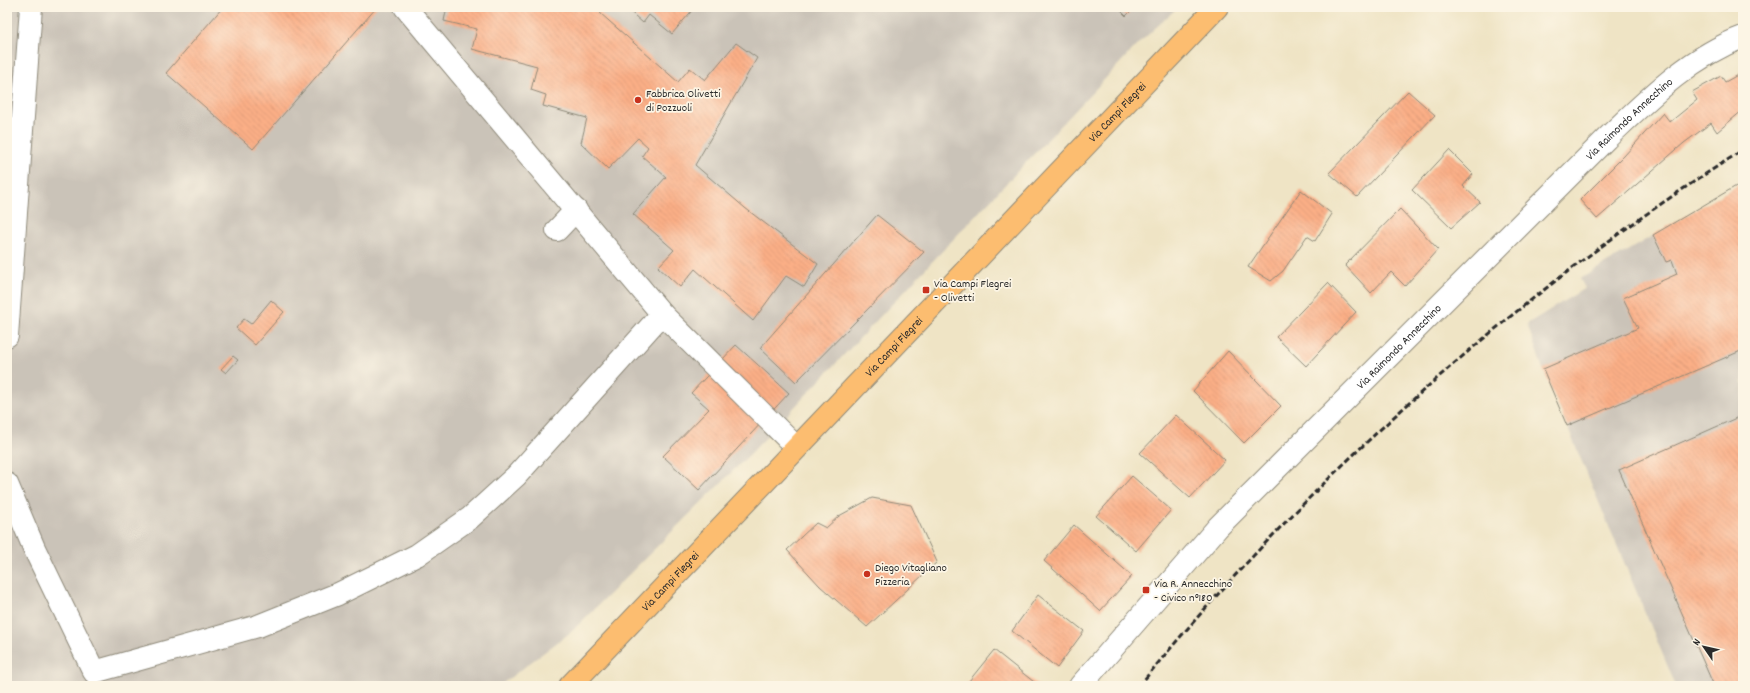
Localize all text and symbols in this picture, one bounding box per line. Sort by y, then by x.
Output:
street label: Via Raimondo Annecchino [1582,74,1677,165]
street label: Via Campi Flegrei [1085,79,1151,147]
place label: Fabbrica Olivetti di Pozzuoli [646,86,721,117]
marker: Fabbrica Olivetti di Pozzuoli [633,95,643,105]
place label: Via Campi Flegrei - Olivetti [934,276,1011,307]
marker: Via Campi Flegrei - Olivetti [921,285,931,295]
street label: Via Raimondo Annecchino [1353,301,1446,394]
street label: Via Campi Flegrei [862,314,927,381]
street label: Via Campi Flegrei [638,548,704,616]
place label: Diego Vitagliano Pizzeria [875,560,947,591]
marker: Diego Vitagliano Pizzeria [862,569,872,579]
place label: Via R. Annecchino - Civico n°180 [1154,576,1232,607]
marker: Via R. Annecchino - Civico n°180 [1141,585,1151,595]
north arrow [1684,627,1724,667]
text: N [1689,635,1706,649]

